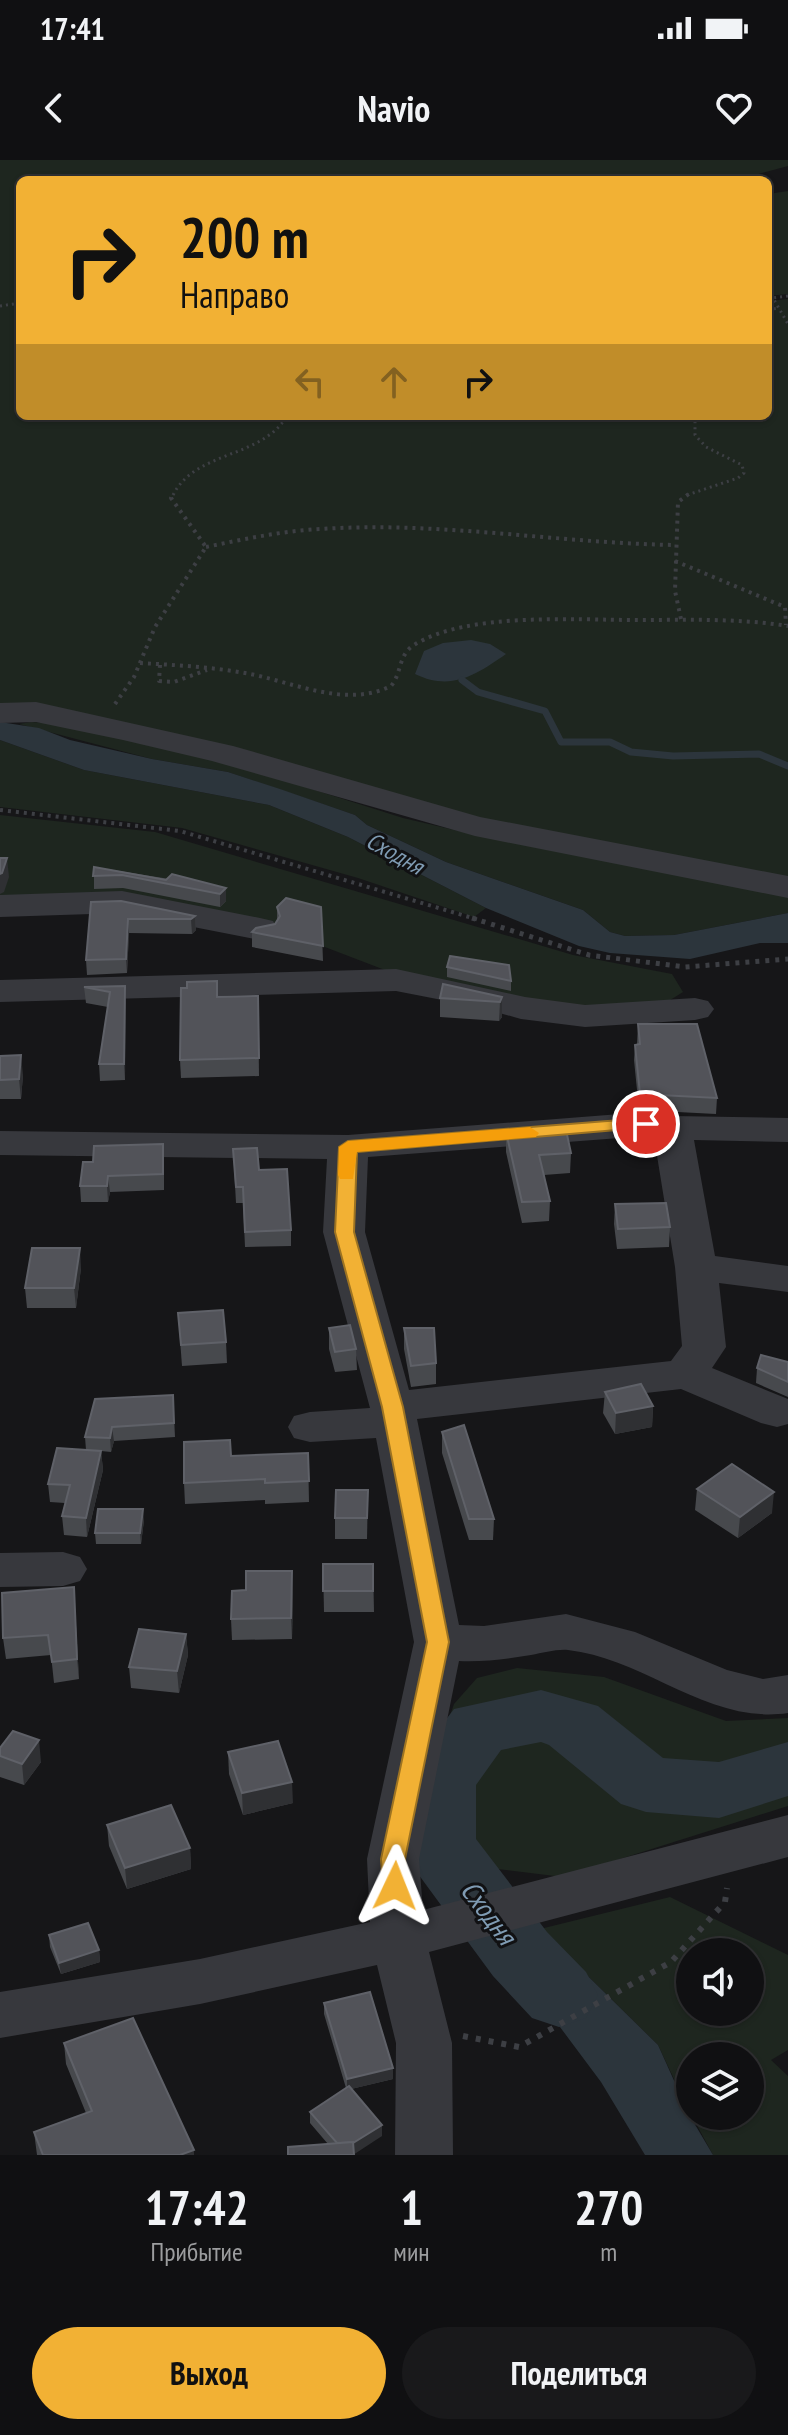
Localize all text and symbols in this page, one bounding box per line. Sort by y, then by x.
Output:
text: 17:41 [40,9,105,48]
text: Navio [358,85,430,132]
icon: back [32,86,76,130]
icon: heart [712,86,756,130]
text: 200 m [180,201,309,273]
icon: right [48,208,152,312]
text: Направо [180,271,289,318]
icon: left [288,360,332,404]
icon: ahead [372,360,416,404]
icon: right [456,360,500,404]
water label: Сходня [361,825,431,882]
pin [612,1090,680,1158]
icon: arrive [624,1102,668,1146]
position arrow [353,1844,437,1928]
water label: Сходня [453,1873,526,1953]
map controls [676,1938,764,2130]
button: sound [676,1938,764,2026]
button: layers [676,2042,764,2130]
text: 17:42 [145,2176,249,2238]
text: 1 [400,2176,423,2238]
text: 270 [574,2176,643,2238]
text: Прибытие [151,2235,243,2268]
text: мин [393,2235,430,2268]
text: m [600,2235,617,2268]
button: Выход [32,2327,386,2419]
button: Поделиться [402,2327,756,2419]

